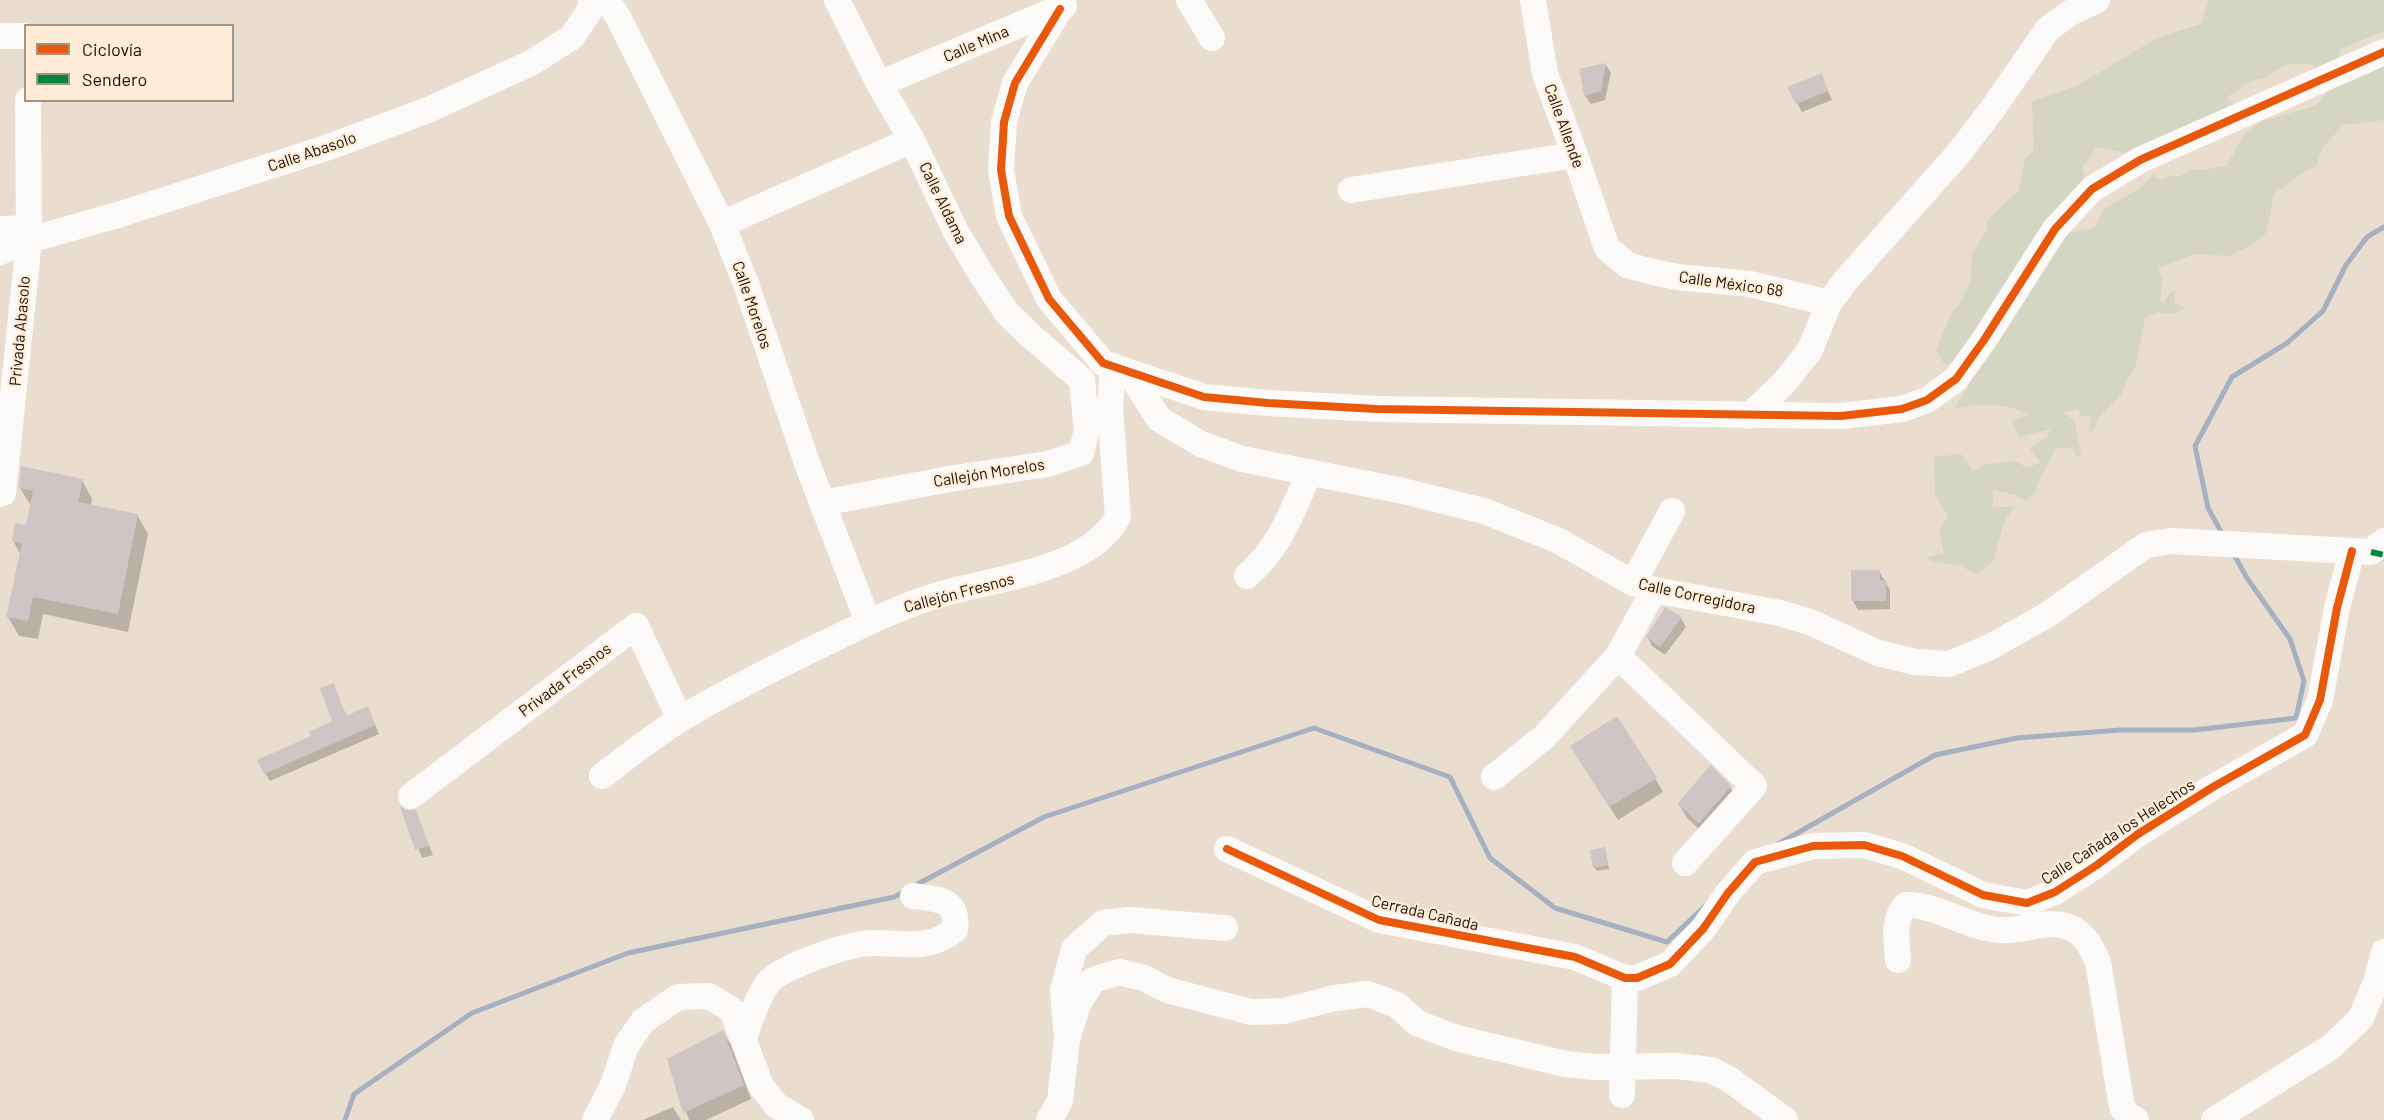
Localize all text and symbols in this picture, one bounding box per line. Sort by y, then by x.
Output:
street label: Calle Mina [940,22,1012,66]
legend [24,24,234,102]
text: Ciclovía [82,38,142,60]
text: Sendero [82,68,147,90]
street label: Calle Allende [1540,81,1588,171]
street label: Calle Abasolo [265,128,359,176]
street label: Calle Aldama [915,159,971,247]
street label: Calle Morelos [728,259,776,351]
street label: Calle México 68 [1678,267,1784,301]
street label: Privada Abasolo [6,275,34,387]
street label: Callejón Morelos [932,455,1046,491]
street label: Callejón Fresnos [902,569,1016,617]
street label: Calle Corregidora [1637,574,1757,618]
street label: Privada Fresnos [515,639,615,721]
street label: Calle Cañada los Helechos [2038,775,2198,889]
street label: Cerrada Cañada [1369,891,1481,935]

